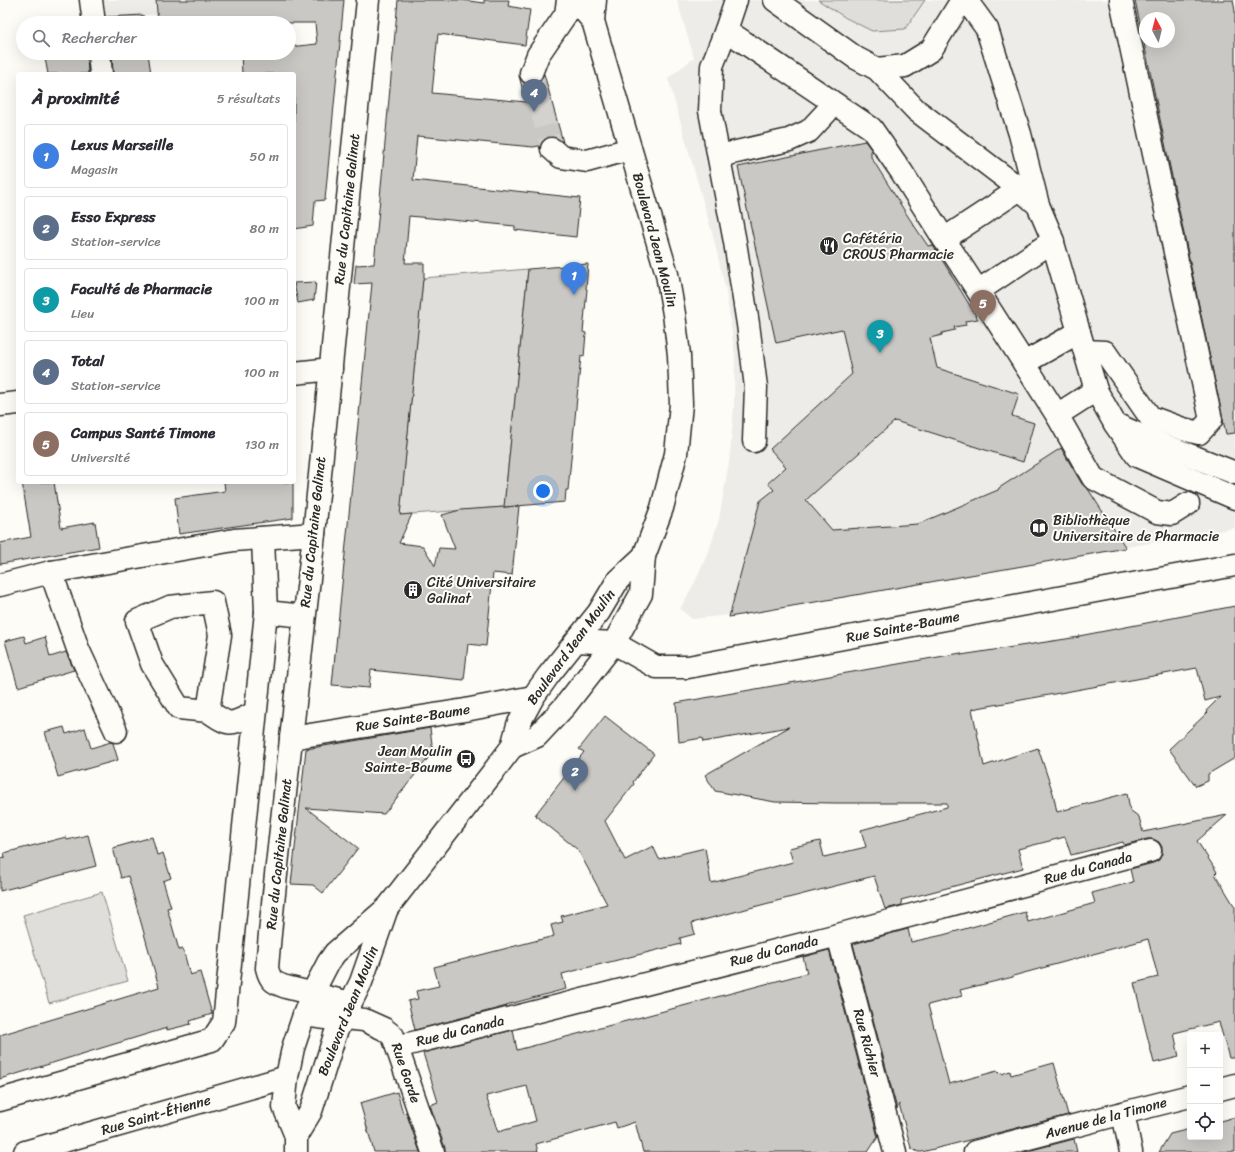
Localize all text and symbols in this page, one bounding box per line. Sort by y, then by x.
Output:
north arrow [1139,12,1175,48]
search box [16,16,296,60]
text: Rechercher [62,25,137,51]
icon: search [30,27,52,49]
pin: 4 [521,79,547,112]
text: À proximité [32,83,119,113]
text: 5 résultats [217,87,280,110]
text: Lexus Marseille [71,132,173,158]
street label: Rue du Capitaine Galinat [327,132,367,286]
text: 1 [43,145,49,168]
text: 50 m [249,145,279,168]
text: Magasin [71,158,118,181]
street label: Boulevard Jean Moulin [625,170,685,311]
text: Esso Express [71,204,155,230]
text: 2 [42,217,50,240]
text: 80 m [250,217,279,240]
place label: Cafétéria CROUS Pharmacie [843,226,954,267]
text: Station-service [71,230,161,253]
restaurant icon: Cafétéria CROUS Pharmacie [818,235,840,257]
pin: 1 [561,262,587,295]
text: Faculté de Pharmacie [71,276,212,302]
text: 3 [42,289,50,312]
text: 100 m [244,289,279,312]
pin: 5 [970,290,996,323]
text: Lieu [71,302,94,325]
pin: 3 [867,320,893,353]
text: Total [71,348,104,374]
text: 4 [42,361,50,384]
text: 100 m [244,361,279,384]
text: Station-service [71,374,161,397]
text: Campus Santé Timone [71,420,215,446]
text: 5 [42,433,50,456]
text: 130 m [245,433,279,456]
text: Université [71,446,130,469]
street label: Rue du Capitaine Galinat [293,455,333,609]
your location [533,481,553,501]
place label: Bibliothèque Universitaire de Pharmacie [1053,508,1219,549]
library icon: Bibliothèque Universitaire de Pharmacie [1028,517,1050,539]
place label: Cité Universitaire Galinat [427,570,536,611]
building icon: Cité Universitaire Galinat [402,579,424,601]
street label: Boulevard Jean Moulin [520,583,622,710]
street label: Rue Sainte-Baume [844,604,962,650]
street label: Rue Sainte-Baume [354,697,472,739]
place label: Jean Moulin Sainte-Baume [365,739,452,780]
bus stop icon: Jean Moulin Sainte-Baume [455,748,477,770]
pin: 2 [562,758,588,791]
street label: Rue du Capitaine Galinat [259,777,299,931]
street label: Rue du Canada [1041,844,1135,892]
street label: Rue du Canada [727,928,821,974]
street label: Boulevard Jean Moulin [310,942,386,1080]
street label: Rue Richier [846,1006,888,1081]
street label: Rue du Canada [413,1008,507,1054]
map controls [1187,1032,1223,1140]
button: + [1187,1032,1223,1068]
street label: Rue Gorde [384,1039,428,1107]
button: − [1187,1068,1223,1104]
street label: Rue Saint-Étienne [98,1087,214,1143]
street label: Avenue de la Timone [1041,1090,1170,1147]
button: locate [1187,1104,1223,1140]

